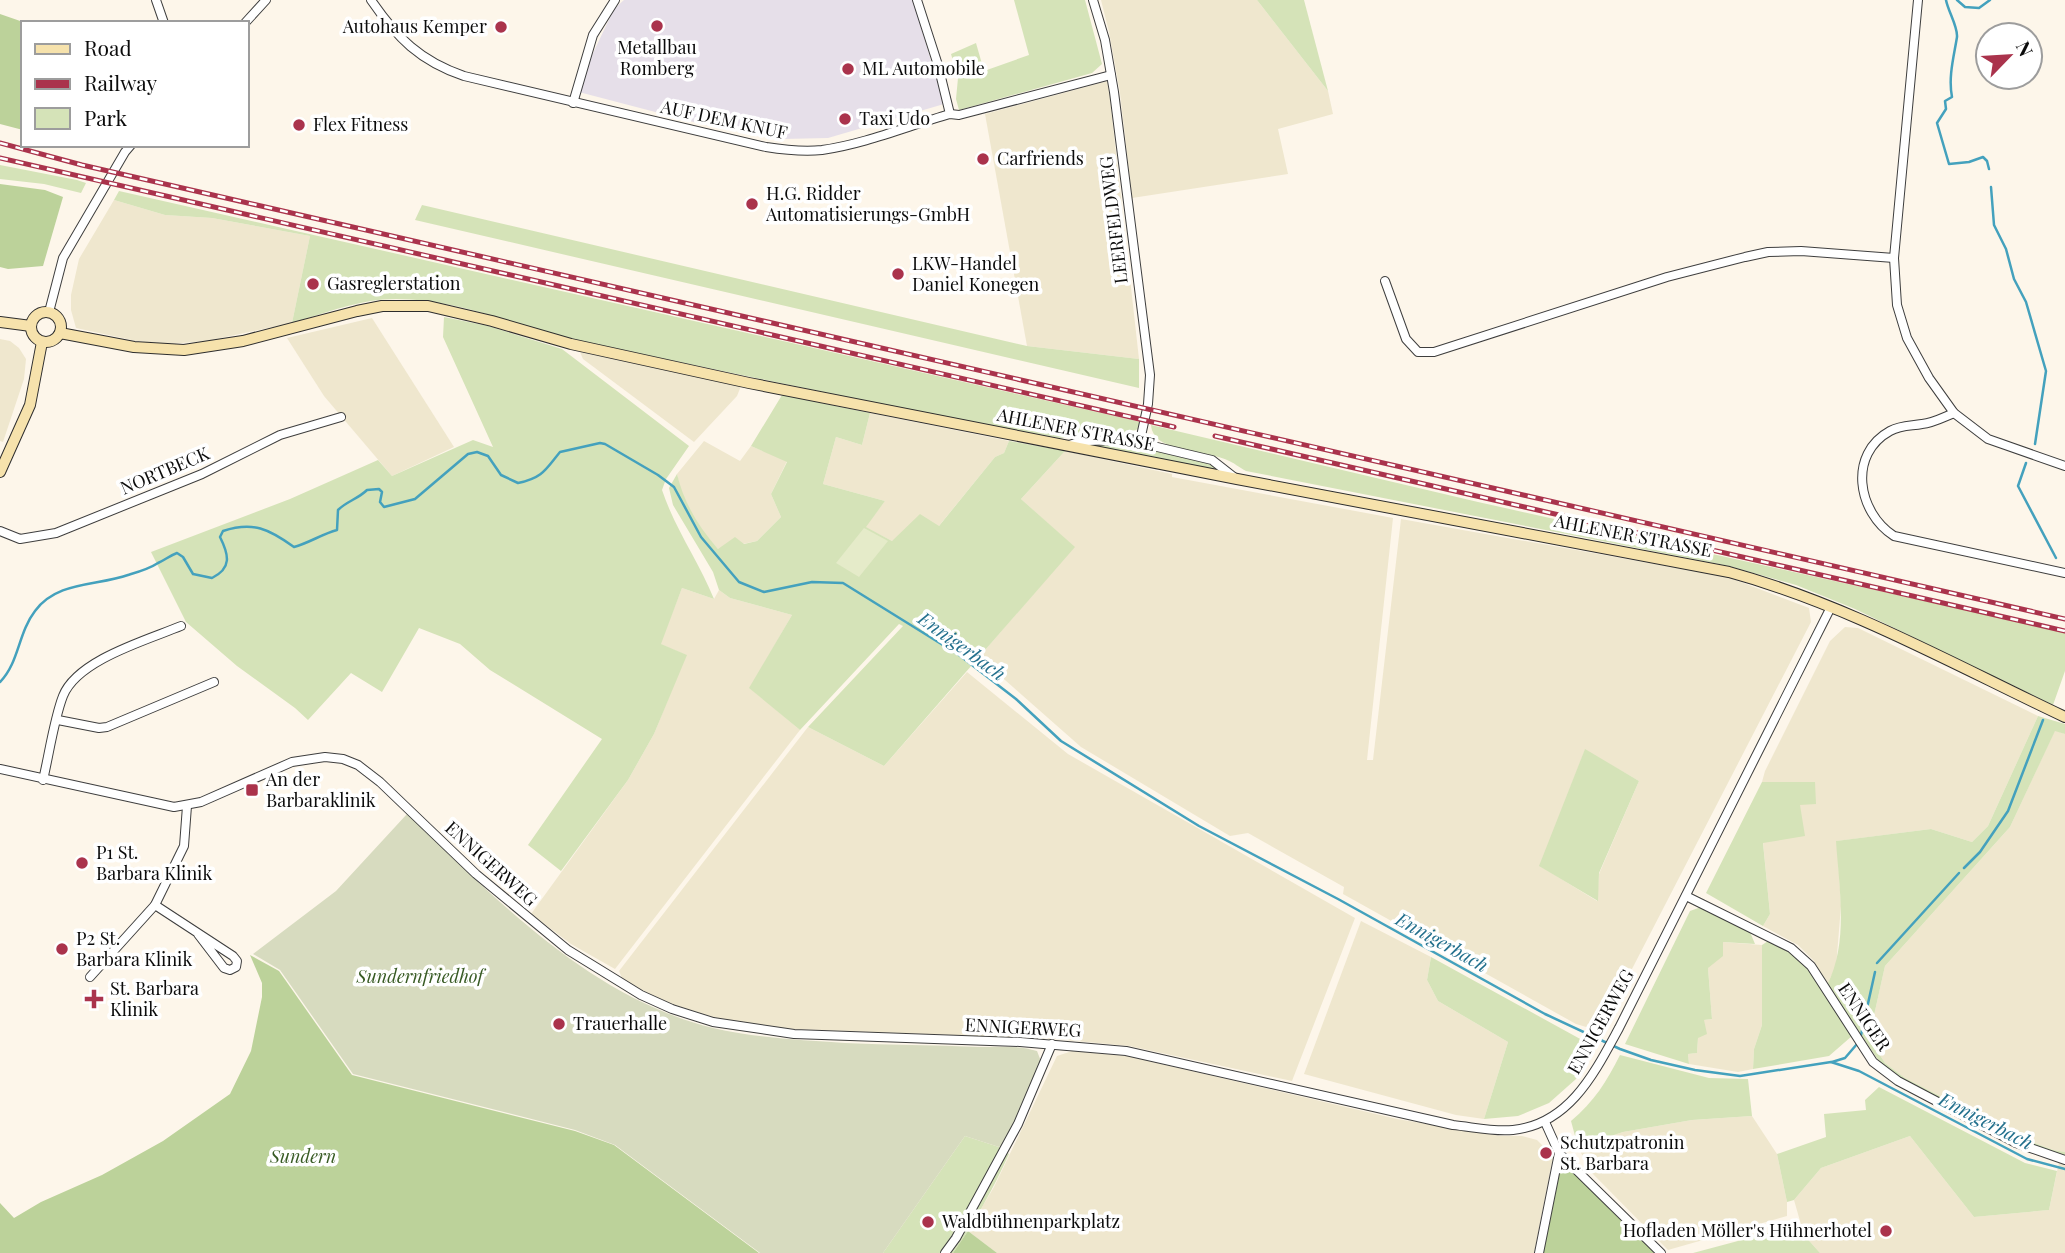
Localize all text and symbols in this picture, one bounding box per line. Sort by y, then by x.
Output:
place label: Autohaus Kemper [342,14,487,38]
marker: Metallbau Romberg [649,18,665,34]
marker: Autohaus Kemper [493,19,509,35]
legend [21,21,248,147]
north arrow [1974,21,2044,91]
text: Road [84,33,132,61]
place label: Metallbau Romberg [617,35,697,80]
text: N [2011,37,2040,60]
place label: ML Automobile [862,56,985,80]
marker: ML Automobile [840,61,856,77]
text: Railway [84,68,158,96]
street label: AUF DEM KNUF [658,94,790,144]
text: Park [84,103,128,131]
place label: Taxi Udo [859,106,930,130]
marker: Taxi Udo [837,111,853,127]
place label: Flex Fitness [313,112,408,136]
marker: Flex Fitness [291,117,307,133]
place label: Carfriends [997,146,1084,170]
marker: Carfriends [975,151,991,167]
street label: LEERFELDWEG [1093,154,1133,285]
place label: H.G. Ridder Automatisierungs-GmbH [765,181,970,226]
marker: H.G. Ridder Automatisierungs-GmbH [744,196,760,212]
place label: LKW-Handel Daniel Konegen [912,251,1040,296]
marker: LKW-Handel Daniel Konegen [890,266,906,282]
place label: Gasreglerstation [327,271,461,295]
marker: Gasreglerstation [305,276,321,292]
street label: AHLENER STRASSE [994,402,1157,456]
street label: NORTBECK [116,440,213,500]
street label: AHLENER STRASSE [1551,508,1714,562]
water label: Ennigerbach [913,604,1012,686]
place label: An der Barbaraklinik [265,767,376,812]
marker: An der Barbaraklinik [244,782,260,798]
street label: ENNIGERWEG [440,815,543,911]
place label: P1 St. Barbara Klinik [96,840,212,885]
marker: P1 St. Barbara Klinik [74,855,90,871]
water label: Ennigerbach [1391,905,1493,977]
place label: P2 St. Barbara Klinik [76,926,192,971]
marker: P2 St. Barbara Klinik [54,941,70,957]
park label: Sundernfriedhof [356,964,487,988]
street label: ENNIGERWEG [1561,964,1639,1078]
place label: St. Barbara Klinik [110,976,199,1021]
street label: ENNIGER [1833,978,1897,1056]
marker: St. Barbara Klinik [84,989,104,1009]
place label: Trauerhalle [573,1011,667,1035]
street label: ENNIGERWEG [964,1012,1082,1042]
marker: Trauerhalle [551,1016,567,1032]
water label: Ennigerbach [1934,1085,2038,1155]
place label: Schutzpatronin St. Barbara [1560,1130,1685,1175]
park label: Sundern [269,1144,336,1168]
marker: Schutzpatronin St. Barbara [1538,1145,1554,1161]
place label: Waldbühnenparkplatz [941,1209,1120,1233]
marker: Waldbühnenparkplatz [920,1214,936,1230]
place label: Hofladen Möller's Hühnerhotel [1623,1218,1872,1242]
marker: Hofladen Möller's Hühnerhotel [1878,1223,1894,1239]

